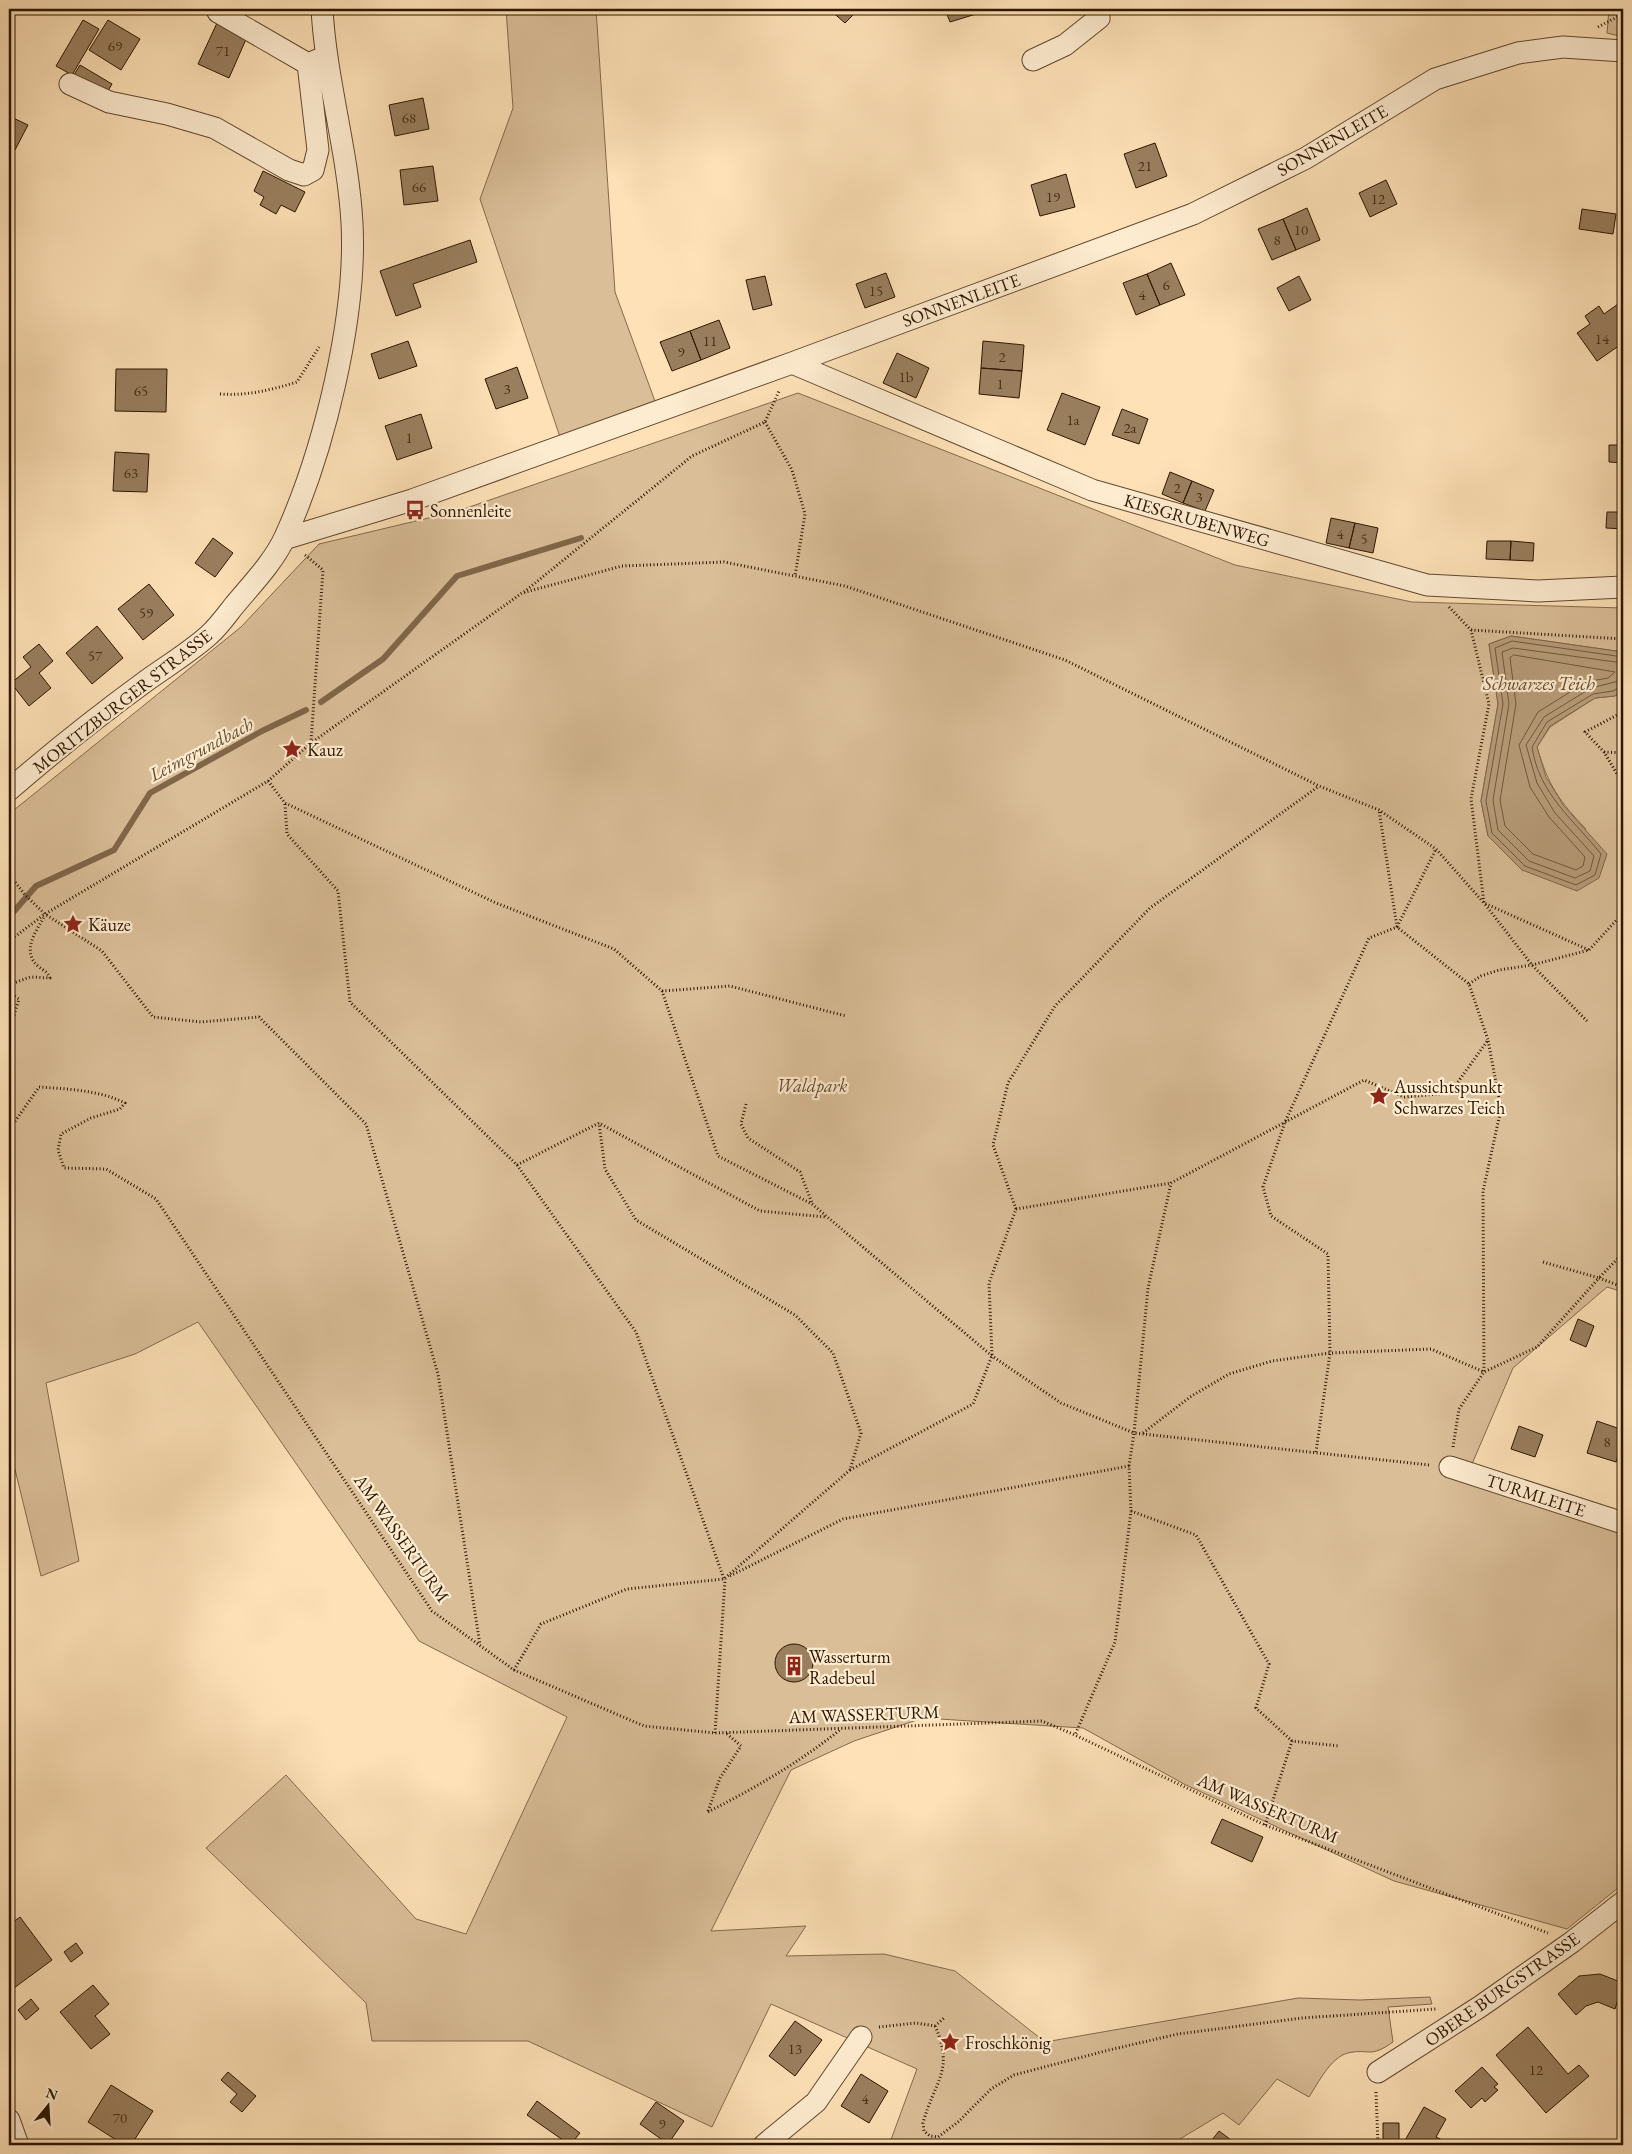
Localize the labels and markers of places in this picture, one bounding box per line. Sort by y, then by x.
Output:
bus stop icon: Sonnenleite [404,499,426,521]
place label: Sonnenleite [430,499,511,522]
place icon: Kauz [281,738,303,760]
place label: Kauz [307,738,343,761]
place icon: Käuze [62,913,84,935]
place label: Käuze [88,913,131,936]
place label: Aussichtspunkt Schwarzes Teich [1393,1075,1505,1119]
place icon: Aussichtspunkt Schwarzes Teich [1368,1085,1390,1107]
place label: Wasserturm Radebeul [809,1645,891,1689]
building icon: Wasserturm Radebeul [783,1655,805,1677]
place icon: Froschkönig [939,2031,961,2053]
place label: Froschkönig [965,2031,1051,2054]

